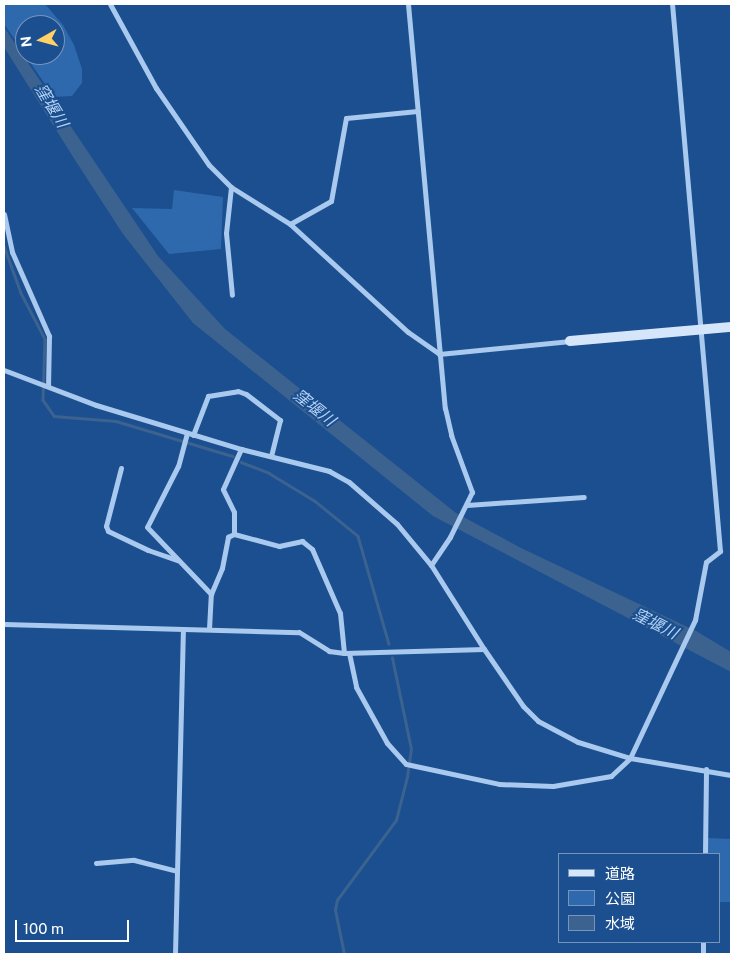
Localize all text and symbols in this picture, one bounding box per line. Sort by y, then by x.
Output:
north arrow [15,15,65,65]
text: N [17,35,35,48]
water label: 窪堰川 [30,80,72,132]
water label: 窪堰川 [289,385,339,431]
water label: 窪堰川 [629,605,681,643]
legend [558,853,720,943]
text: 道路 [605,865,635,882]
text: 公園 [605,890,635,907]
scale bar [18,910,131,942]
text: 水域 [605,915,635,932]
text: 100 m [23,920,64,937]

